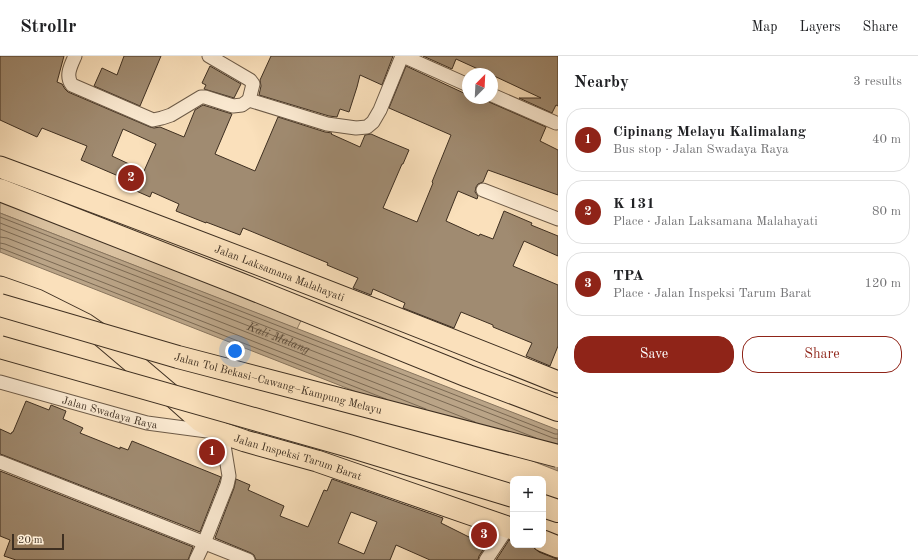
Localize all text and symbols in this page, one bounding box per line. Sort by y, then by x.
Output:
text: Strollr [20,18,76,37]
text: Map [752,20,778,34]
text: Layers [800,20,841,34]
text: Share [863,20,898,34]
north arrow [462,68,498,104]
text: Nearby [574,74,629,91]
text: 3 results [853,75,902,88]
text: Cipinang Melayu Kalimalang [613,125,806,140]
text: 1 [584,133,592,146]
text: 40 m [872,133,901,146]
text: Bus stop · Jalan Swadaya Raya [613,143,789,156]
pin: 2 [118,163,144,193]
text: K 131 [613,197,655,212]
text: 2 [584,205,592,218]
text: 80 m [872,205,901,218]
text: Place · Jalan Laksamana Malahayati [613,215,818,228]
street label: Jalan Laksamana Malahayati [213,244,346,304]
text: TPA [613,269,644,284]
text: 3 [584,277,592,290]
text: 120 m [864,277,901,290]
text: Place · Jalan Inspeksi Tarum Barat [613,287,811,300]
water label: Kali Malang [244,321,311,356]
button: Save [574,336,734,373]
button: Share [742,336,902,373]
your location [225,341,245,361]
street label: Jalan Tol Bekasi–Cawang–Kampung Melayu [173,352,383,417]
street label: Jalan Swadaya Raya [61,396,159,431]
street label: Jalan Inspeksi Tarum Barat [232,434,363,483]
pin: 1 [199,437,225,467]
map controls [510,476,546,548]
button: + [510,476,546,512]
button: − [510,512,546,548]
pin: 3 [471,520,497,550]
scale bar [12,532,64,551]
text: 20 m [18,535,43,546]

